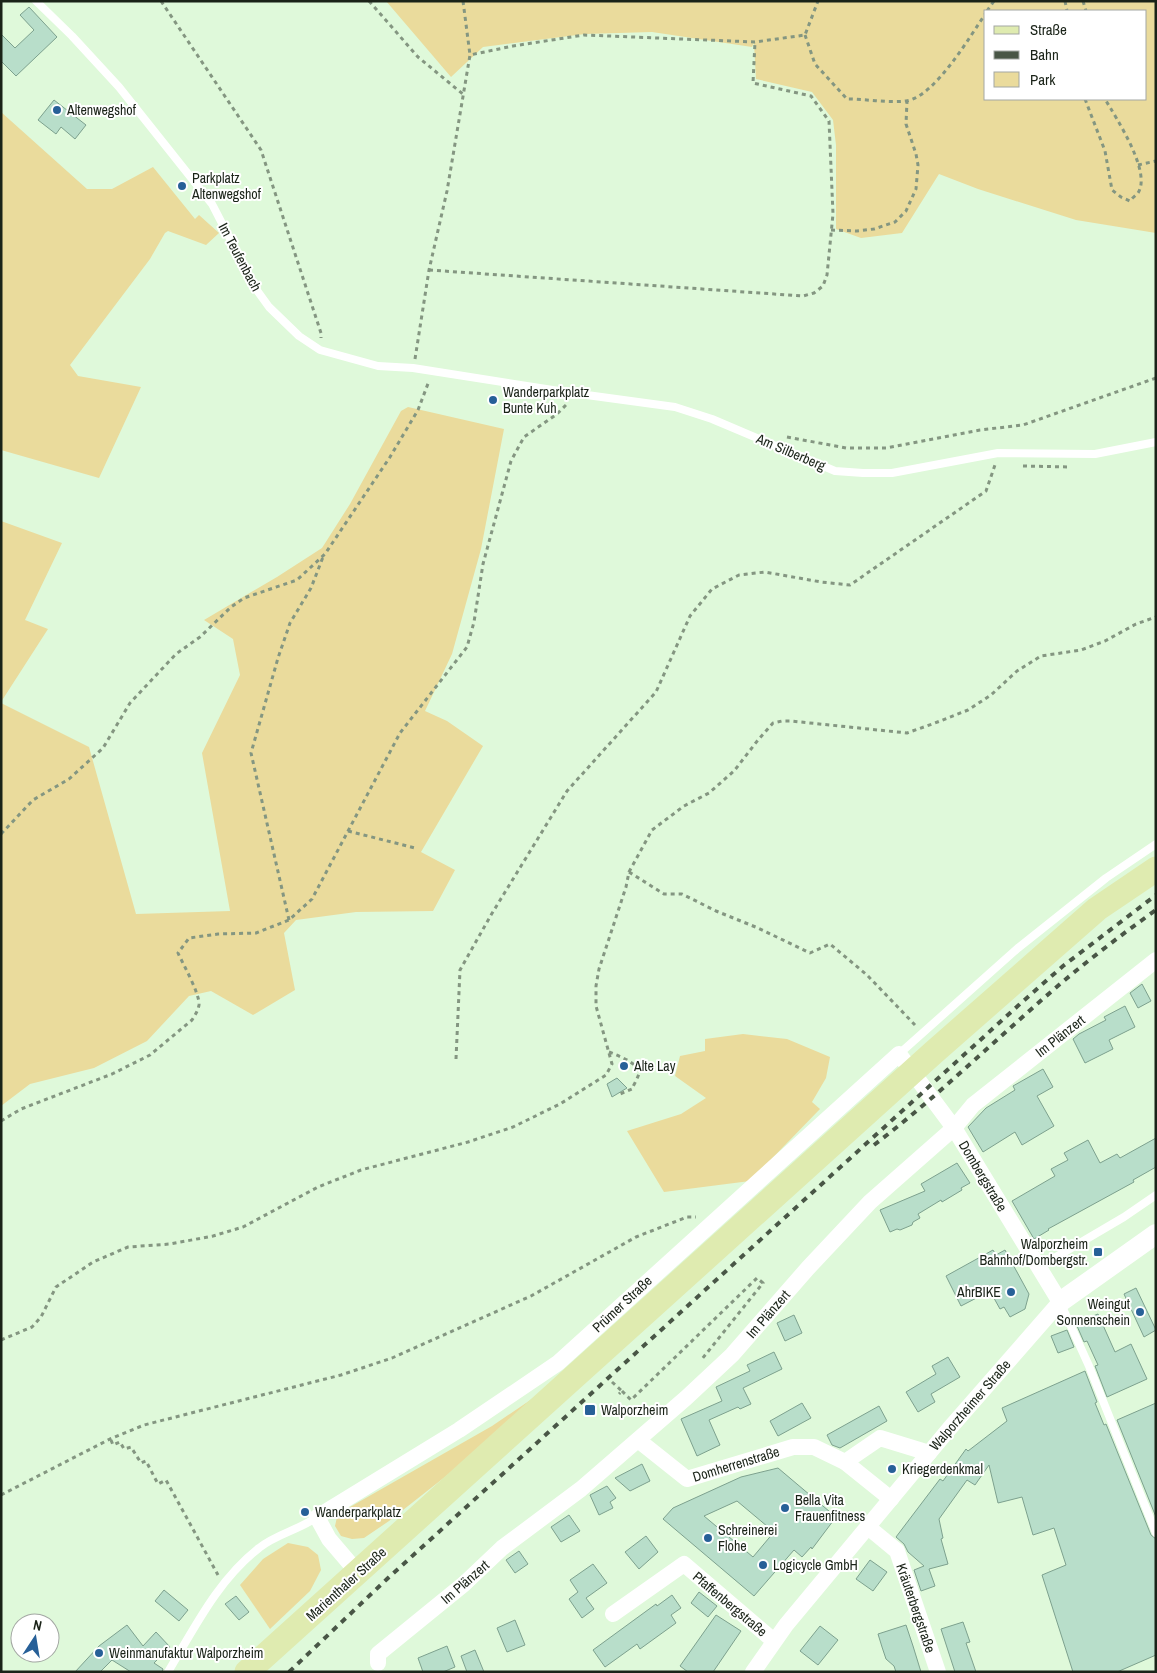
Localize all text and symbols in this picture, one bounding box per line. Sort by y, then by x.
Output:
legend [984,10,1147,100]
text: Straße [1030,19,1067,40]
text: Bahn [1030,44,1059,65]
text: Park [1030,69,1056,90]
place label: Altenwegshof [66,101,137,119]
marker: Altenwegshof [51,104,63,116]
place label: Parkplatz Altenwegshof [191,169,262,203]
marker: Parkplatz Altenwegshof [176,180,188,192]
street label: Im Teufenbach [214,220,266,294]
place label: Wanderparkplatz Bunte Kuh [503,383,590,417]
marker: Wanderparkplatz Bunte Kuh [487,394,499,406]
street label: Am Silberberg [753,429,829,475]
street label: Im Plänzert [1032,1011,1088,1061]
place label: Alte Lay [633,1057,676,1075]
marker: Alte Lay [618,1060,630,1072]
street label: Dombergstraße [955,1137,1011,1215]
place label: Walporzheim Bahnhof/Dombergstr. [980,1235,1088,1269]
marker: Walporzheim Bahnhof/Dombergstr. [1092,1246,1104,1258]
street label: Prümer Straße [588,1272,656,1336]
place label: AhrBIKE [956,1283,1001,1301]
street label: Im Plänzert [742,1286,794,1342]
marker: AhrBIKE [1005,1286,1017,1298]
place label: Weingut Sonnenschein [1057,1295,1130,1329]
marker: Weingut Sonnenschein [1134,1306,1146,1318]
street label: Walporzheimer Straße [925,1356,1015,1454]
place label: Walporzheim [601,1401,668,1419]
marker: Walporzheim [583,1403,597,1417]
street label: Domherrenstraße [690,1442,782,1486]
place label: Kriegerdenkmal [902,1460,983,1478]
marker: Kriegerdenkmal [886,1463,898,1475]
place label: Bella Vita Frauenfitness [795,1491,865,1525]
marker: Bella Vita Frauenfitness [779,1502,791,1514]
place label: Wanderparkplatz [315,1503,402,1521]
marker: Wanderparkplatz [299,1506,311,1518]
place label: Schreinerei Flohe [718,1521,777,1555]
marker: Schreinerei Flohe [702,1532,714,1544]
street label: Marienthaler Straße [302,1543,390,1625]
street label: Im Plänzert [437,1556,493,1608]
place label: Logicycle GmbH [773,1556,858,1574]
marker: Logicycle GmbH [757,1559,769,1571]
street label: Kräuterbergstraße [892,1561,940,1655]
street label: Pfaffenbergstraße [689,1568,771,1640]
north arrow [10,1613,60,1663]
text: N [32,1616,44,1635]
place label: Weinmanufaktur Walporzheim [109,1644,263,1662]
marker: Weinmanufaktur Walporzheim [93,1647,105,1659]

